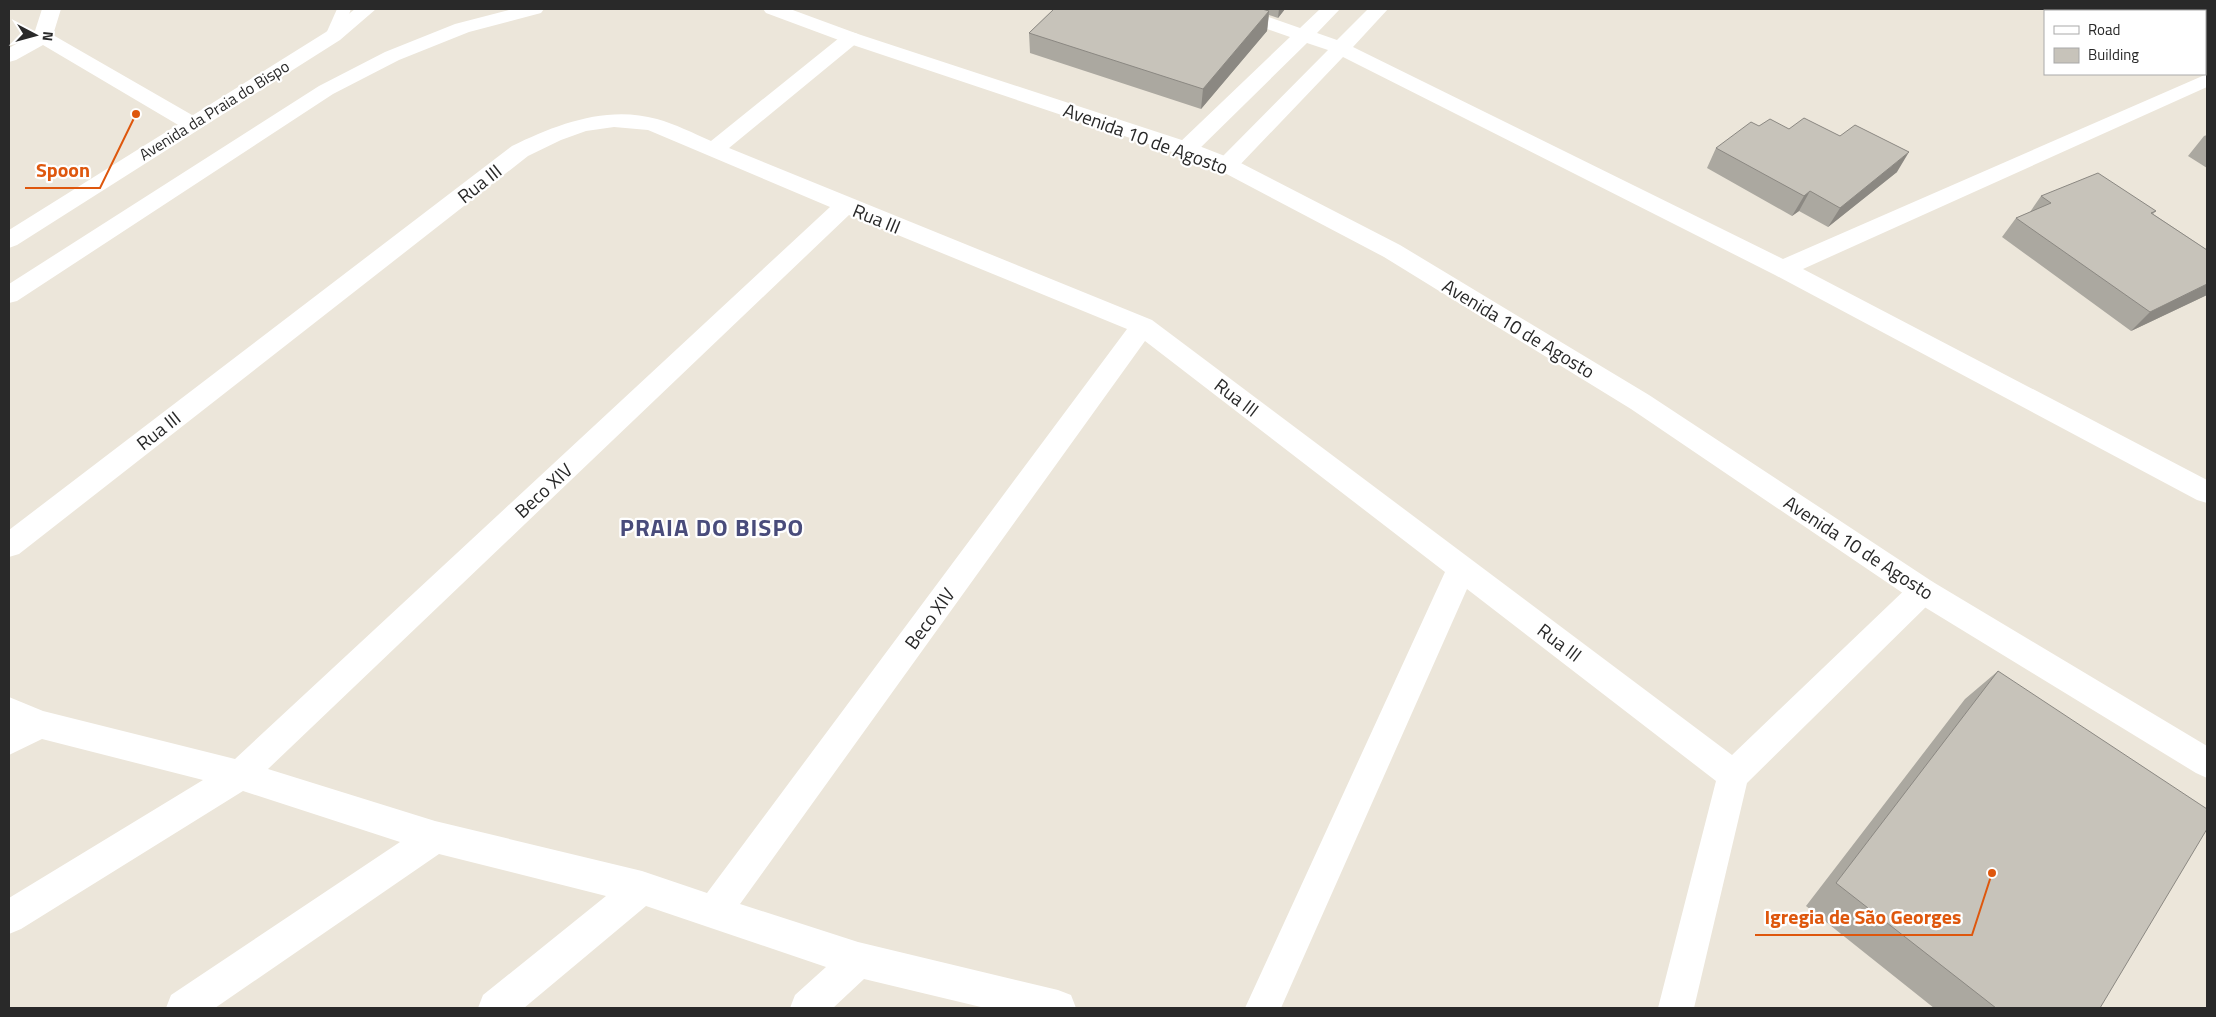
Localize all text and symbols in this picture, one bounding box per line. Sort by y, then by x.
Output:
north arrow [10,10,60,60]
legend [2044,10,2206,75]
text: Road [2088,18,2120,41]
text: N [37,30,59,42]
text: Building [2088,43,2139,66]
street label: Avenida da Praia do Bispo [134,54,294,166]
street label: Avenida 10 de Agosto [1060,95,1232,181]
callout: Spoon [25,153,100,188]
text: Spoon [36,154,90,185]
street label: Rua III [451,156,507,210]
street label: Rua III [849,195,905,241]
street label: Avenida 10 de Agosto [1437,271,1601,385]
street label: Rua III [1209,371,1265,423]
street label: Rua III [130,403,186,457]
street label: Beco XIV [508,456,578,524]
street label: Avenida 10 de Agosto [1778,488,1940,606]
district label: PRAIA DO BISPO [620,509,804,545]
street label: Beco XIV [897,581,961,655]
street label: Rua III [1532,616,1588,668]
callout: Igregia de São Georges [1755,900,1972,935]
text: Igregia de São Georges [1765,901,1961,932]

